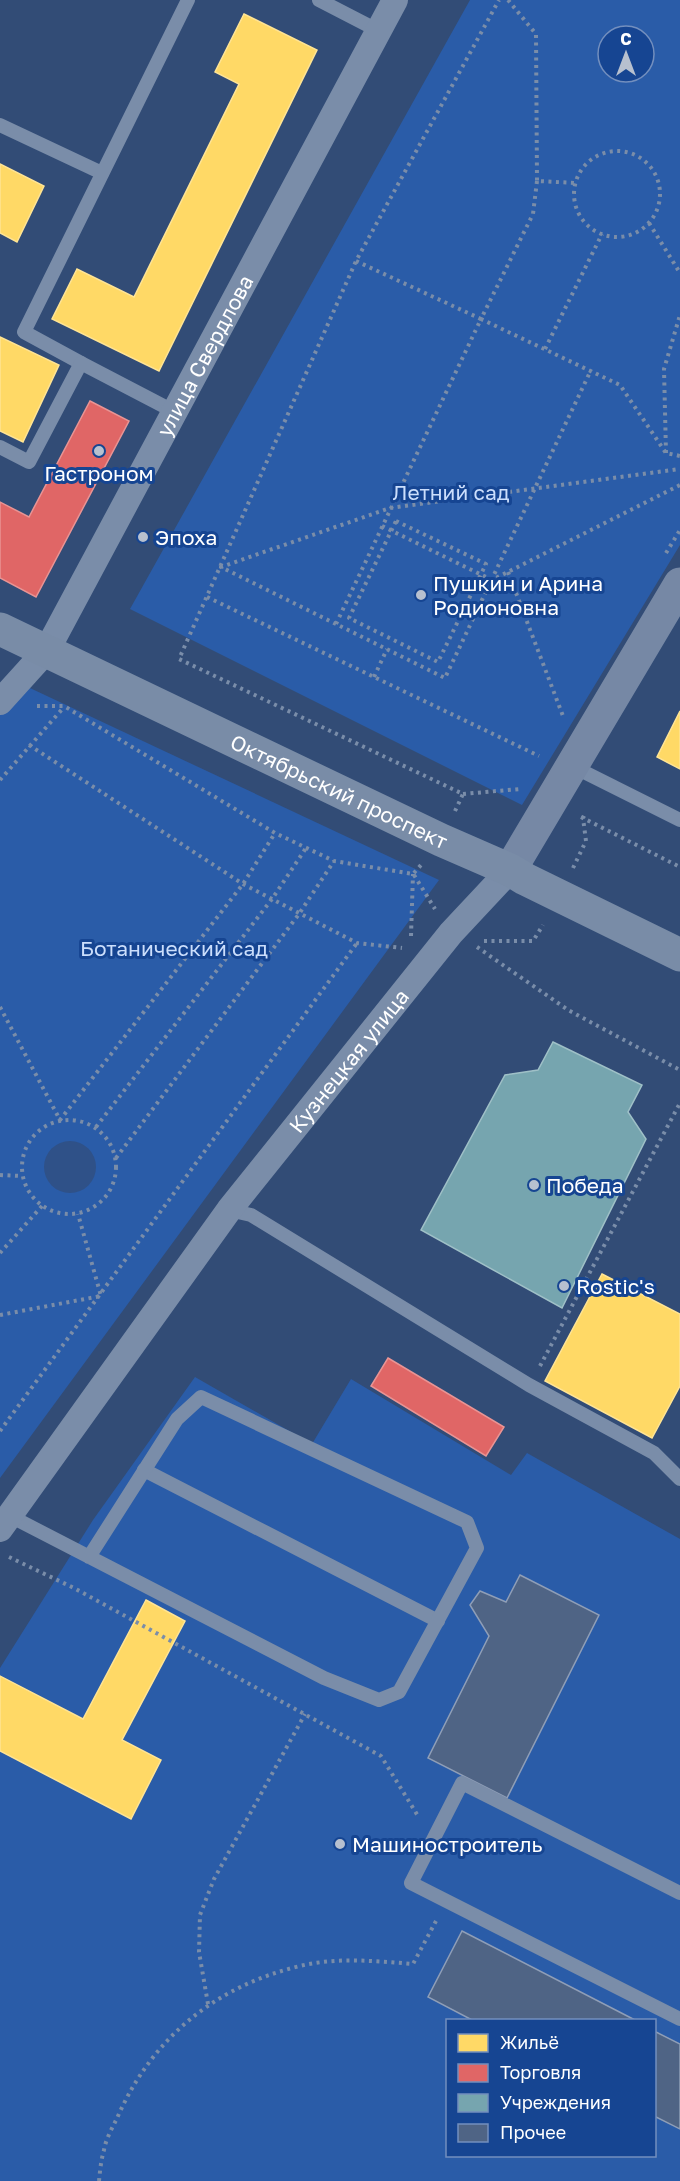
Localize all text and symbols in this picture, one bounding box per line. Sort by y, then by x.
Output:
north arrow [596,24,656,84]
text: С [620,29,632,49]
street label: улица Свердлова [151,270,258,441]
marker: Гастроном [92,444,106,458]
place label: Гастроном [44,460,154,486]
park label: Летний сад [393,479,510,505]
place label: Эпоха [155,524,217,550]
marker: Эпоха [136,530,150,544]
place label: Пушкин и Арина Родионовна [433,570,603,620]
marker: Пушкин и Арина Родионовна [414,588,428,602]
street label: Октябрьский проспект [226,728,452,854]
park label: Ботанический сад [80,935,268,961]
street label: Кузнецкая улица [283,984,414,1138]
place label: Победа [546,1172,624,1198]
marker: Победа [527,1178,541,1192]
place label: Rostic's [576,1273,655,1299]
marker: Rostic's [557,1279,571,1293]
place label: Машиностроитель [352,1831,543,1857]
marker: Машиностроитель [333,1837,347,1851]
legend [446,2019,656,2157]
text: Жильё [500,2031,559,2053]
text: Торговля [500,2061,581,2083]
text: Учреждения [500,2091,611,2113]
text: Прочее [500,2121,566,2143]

